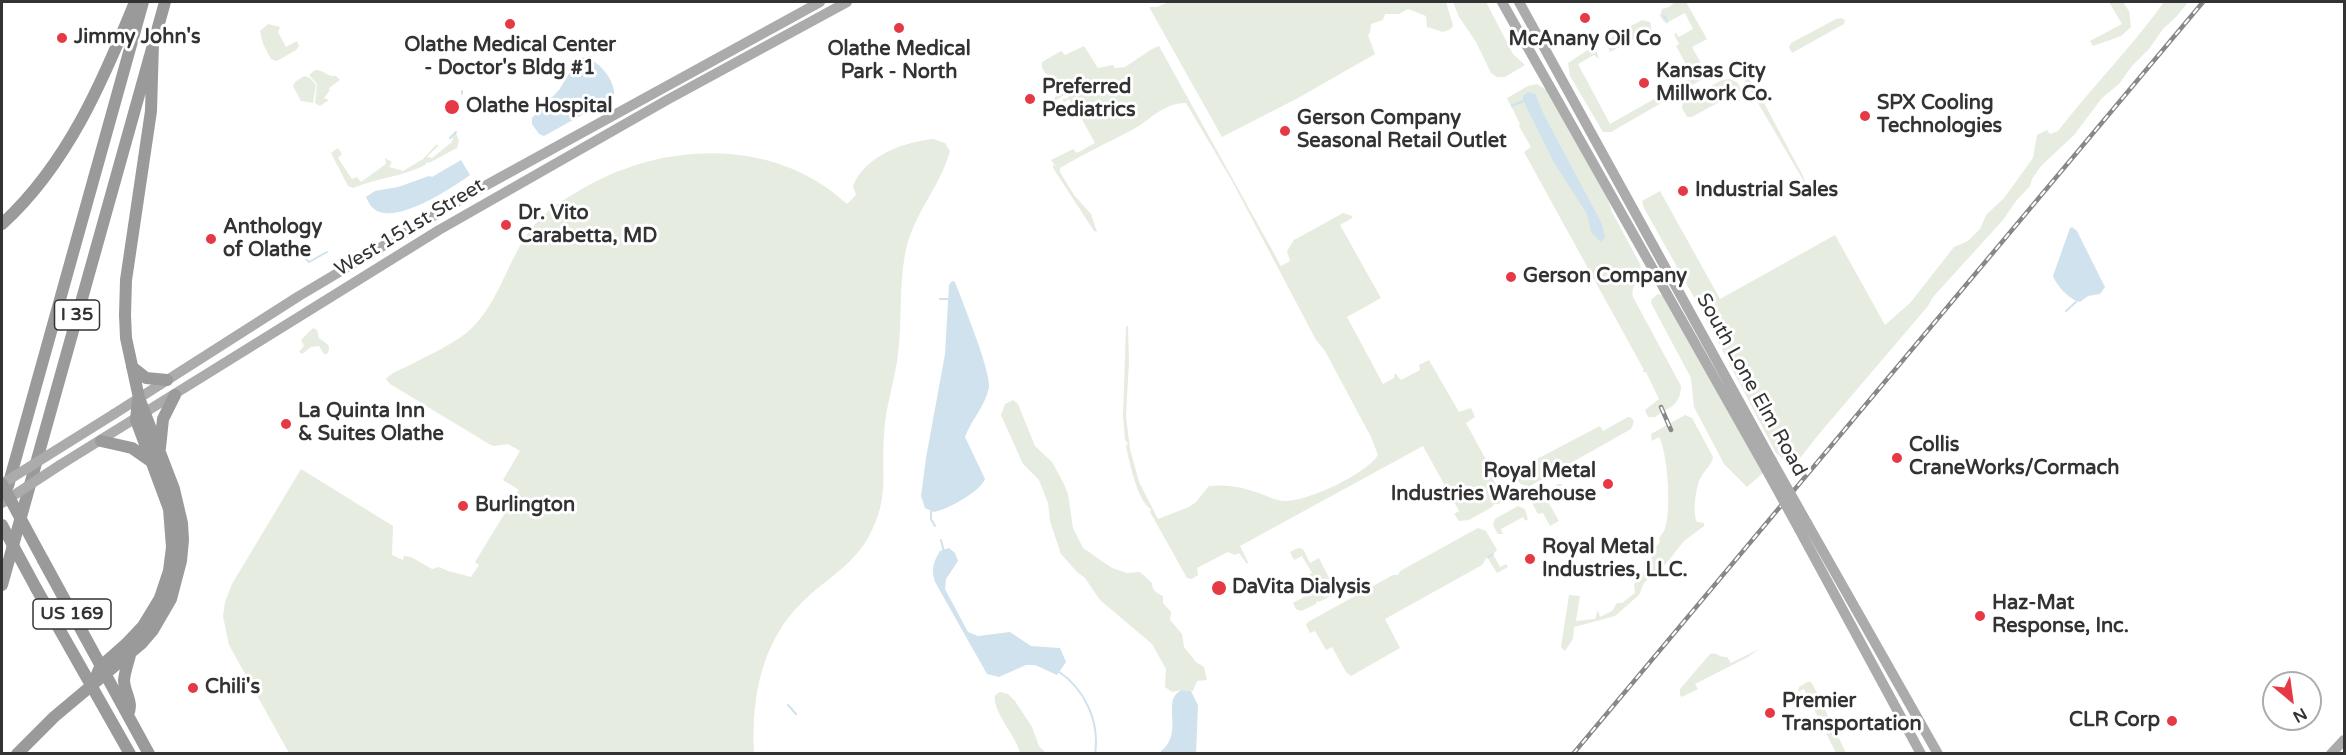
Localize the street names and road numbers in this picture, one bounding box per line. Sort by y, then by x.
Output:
street label: West 151st Street [331,174,489,282]
street label: South Lone Elm Road [1691,289,1811,481]
road number: I 35 [54,300,100,330]
road number: US 169 [33,599,111,629]

